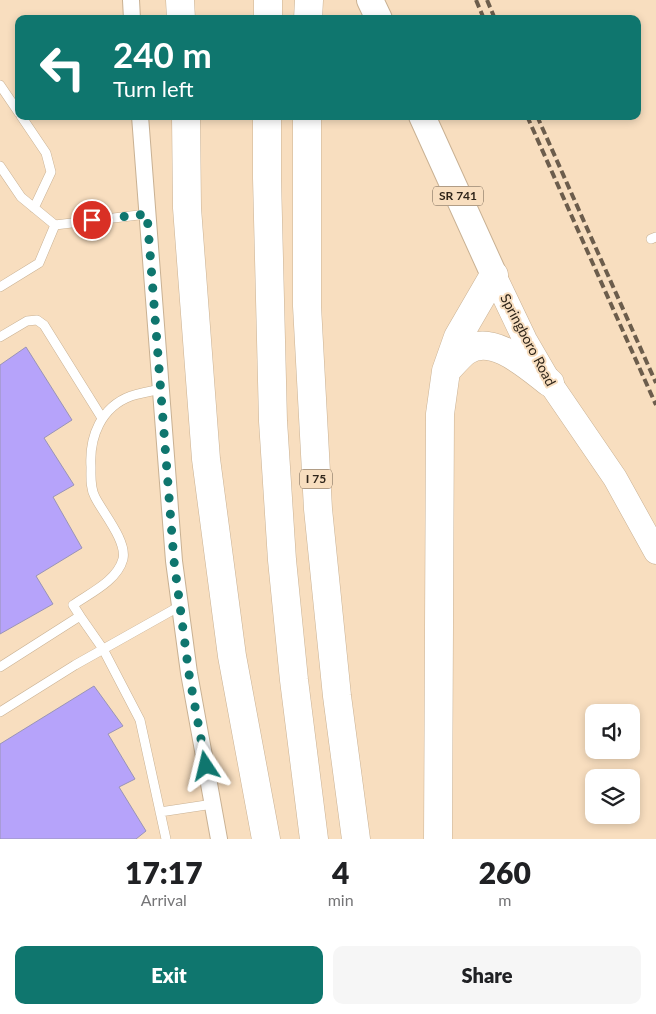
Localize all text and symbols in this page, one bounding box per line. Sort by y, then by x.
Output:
text: 240 m [113,33,212,75]
icon: left [30,35,95,100]
text: Turn left [113,75,194,102]
road number: SR 741 [433,187,483,206]
pin [71,199,113,241]
icon: arrive [78,206,106,234]
street label: Springboro Road [497,291,560,389]
road number: I 75 [300,469,332,488]
map controls [585,704,640,824]
button: sound [585,704,640,759]
position arrow [179,739,231,791]
button: layers [585,769,640,824]
text: 17:17 [125,854,203,890]
text: 4 [332,854,349,890]
text: 260 [479,854,531,890]
text: Arrival [141,890,187,909]
text: min [328,890,354,909]
text: m [498,890,511,909]
button: Exit [15,946,323,1004]
button: Share [333,946,641,1004]

